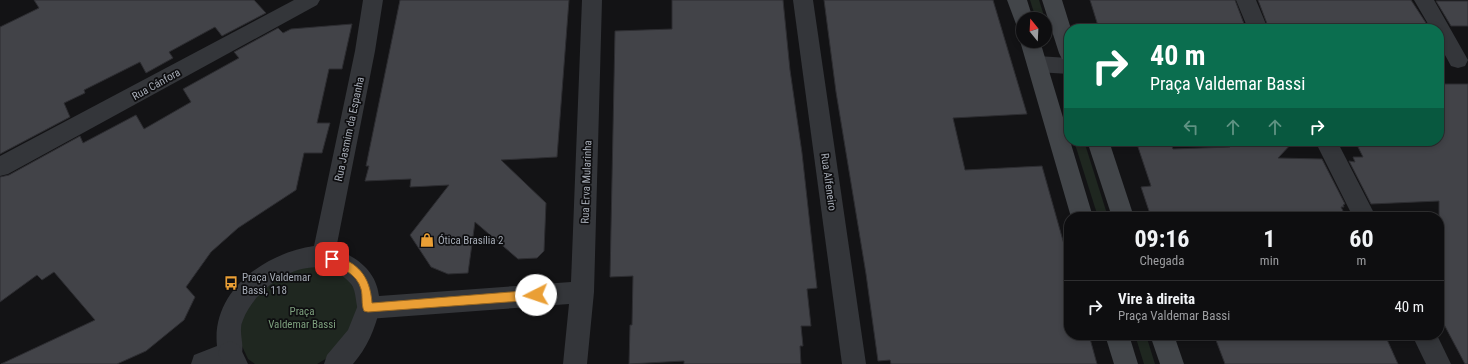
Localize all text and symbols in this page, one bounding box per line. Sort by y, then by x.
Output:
north arrow [1016,12,1052,48]
map controls [1016,12,1052,48]
text: 40 m [1150,39,1206,72]
icon: right [1084,40,1136,92]
street label: Rua Cánfora [130,66,183,103]
text: Praça Valdemar Bassi [1150,73,1305,94]
street label: Rua Jasmim da Espanha [332,76,367,183]
icon: left [1180,116,1202,138]
icon: ahead [1222,116,1244,138]
icon: ahead [1264,116,1286,138]
icon: right [1306,116,1328,138]
street label: Rua Erva Mularinha [579,140,594,224]
street label: Rua Alfeneiro [818,152,839,212]
text: 09:16 [1134,225,1189,253]
text: 1 [1263,225,1275,253]
text: 60 [1349,225,1374,253]
shop icon: Ótica Brasília 2 [419,232,435,248]
place label: Ótica Brasília 2 [438,234,504,247]
pin [315,242,349,276]
icon: arrive [321,248,343,270]
text: Chegada [1139,253,1184,268]
text: min [1260,253,1279,268]
text: m [1357,253,1366,268]
place label: Praça Valdemar Bassi, 118 [242,271,311,297]
position arrow [515,274,557,316]
bus stop icon: Praça Valdemar Bassi, 118 [223,275,239,291]
text: Vire à direita [1118,290,1195,308]
icon: right [1084,296,1106,318]
text: 40 m [1394,298,1424,316]
park label: Praça Valdemar Bassi [268,305,336,331]
text: Praça Valdemar Bassi [1118,308,1230,323]

